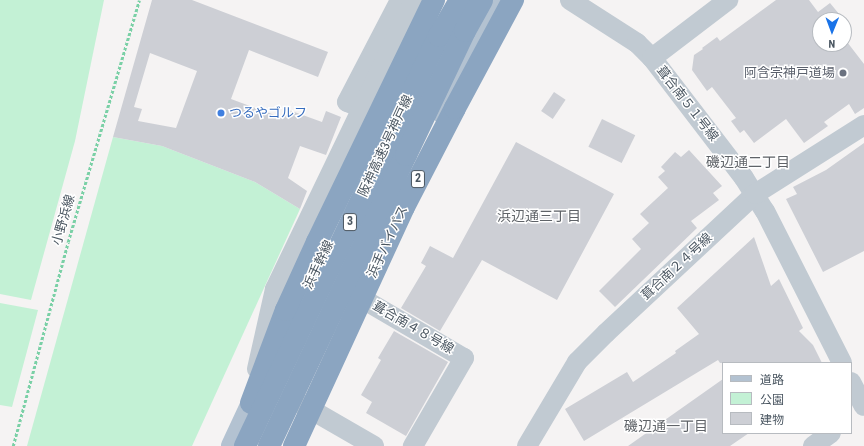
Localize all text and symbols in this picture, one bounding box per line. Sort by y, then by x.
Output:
north arrow [812,12,852,52]
text: N [828,37,835,50]
street label: 葺合南５１号線 [653,63,721,145]
place label: 阿含宗神戸道場 [744,65,835,81]
marker: 阿含宗神戸道場 [838,68,848,78]
street label: 阪神高速3号神戸線 [356,93,416,199]
place label: つるやゴルフ [229,105,307,121]
marker: つるやゴルフ [216,108,226,118]
district label: 磯辺通二丁目 [706,154,790,170]
road number: 2 [410,169,426,189]
street label: 小野浜線 [49,193,79,247]
street label: 浜手バイパス [364,203,412,281]
district label: 浜辺通三丁目 [497,208,581,224]
road number: 3 [342,212,358,232]
street label: 葺合南２４号線 [638,230,716,304]
street label: 浜手幹線 [301,238,337,292]
street label: 葺合南４８号線 [370,298,456,358]
legend [722,362,852,434]
text: 道路 [760,373,784,387]
text: 公園 [760,393,784,407]
text: 建物 [760,413,784,427]
district label: 磯辺通一丁目 [624,418,708,434]

